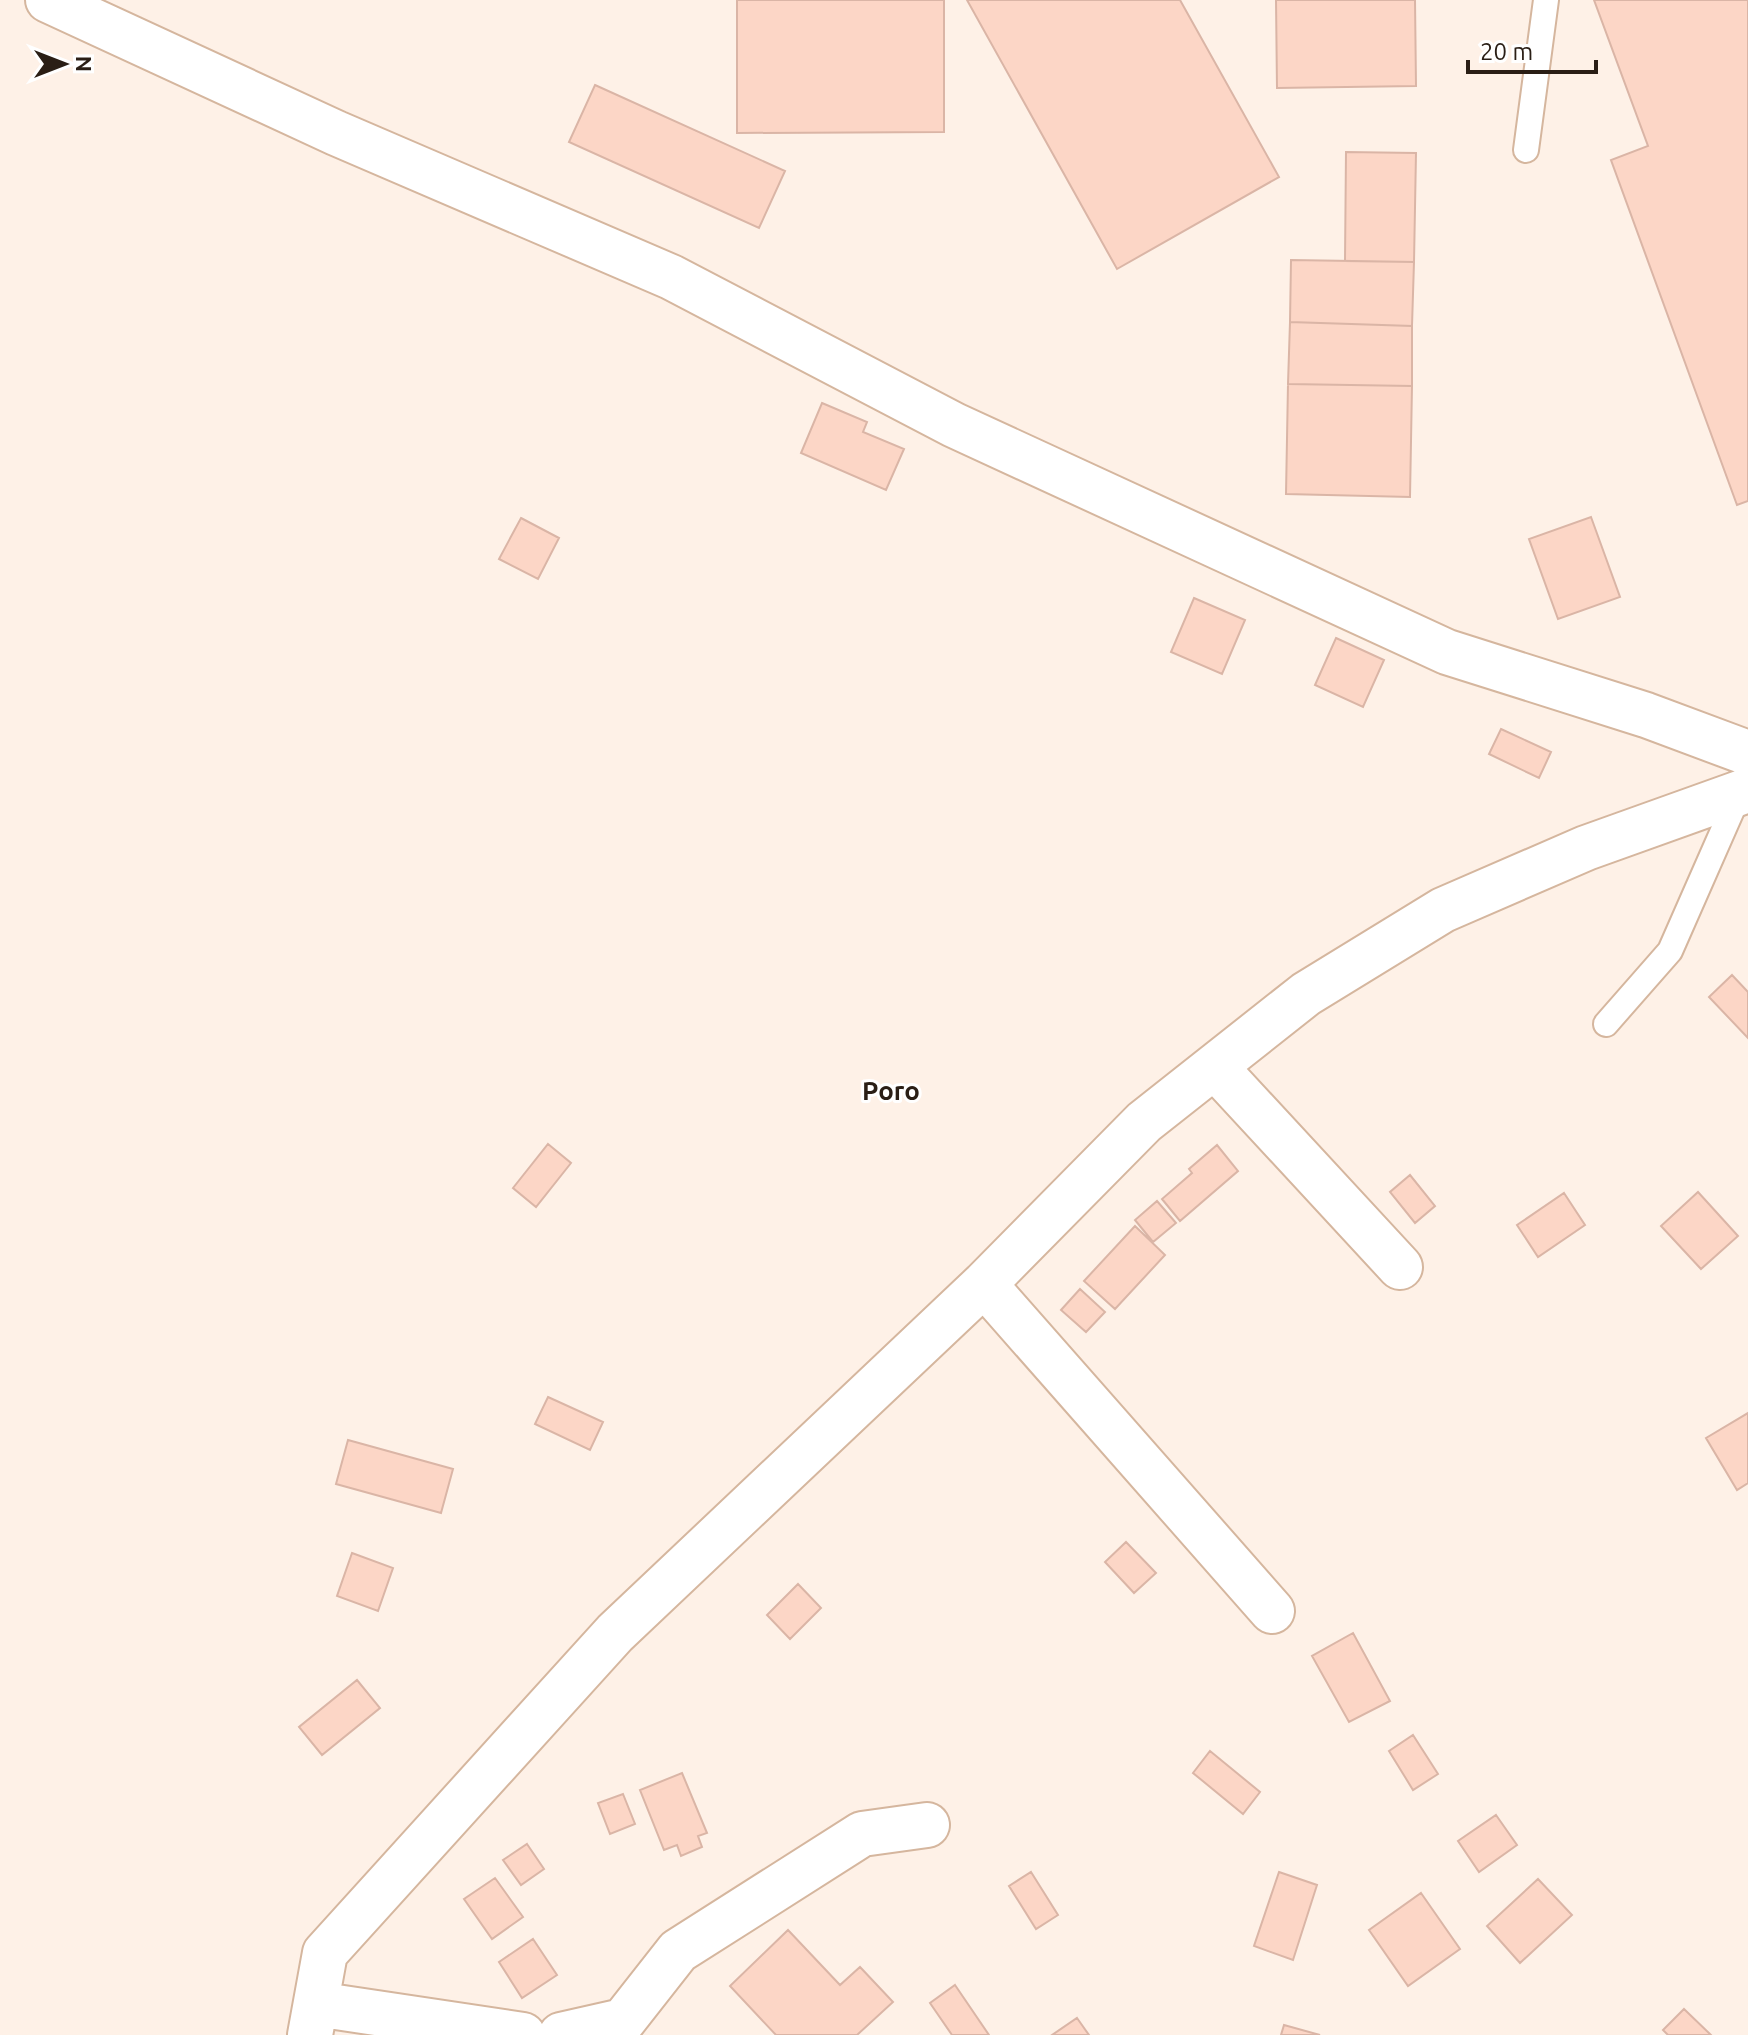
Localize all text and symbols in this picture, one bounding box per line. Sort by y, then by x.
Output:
north arrow [24,24,104,104]
scale bar [1468,24,1596,74]
text: 20 m [1480,38,1533,65]
text: N [72,56,97,72]
district label: Poro [862,1076,920,1105]

